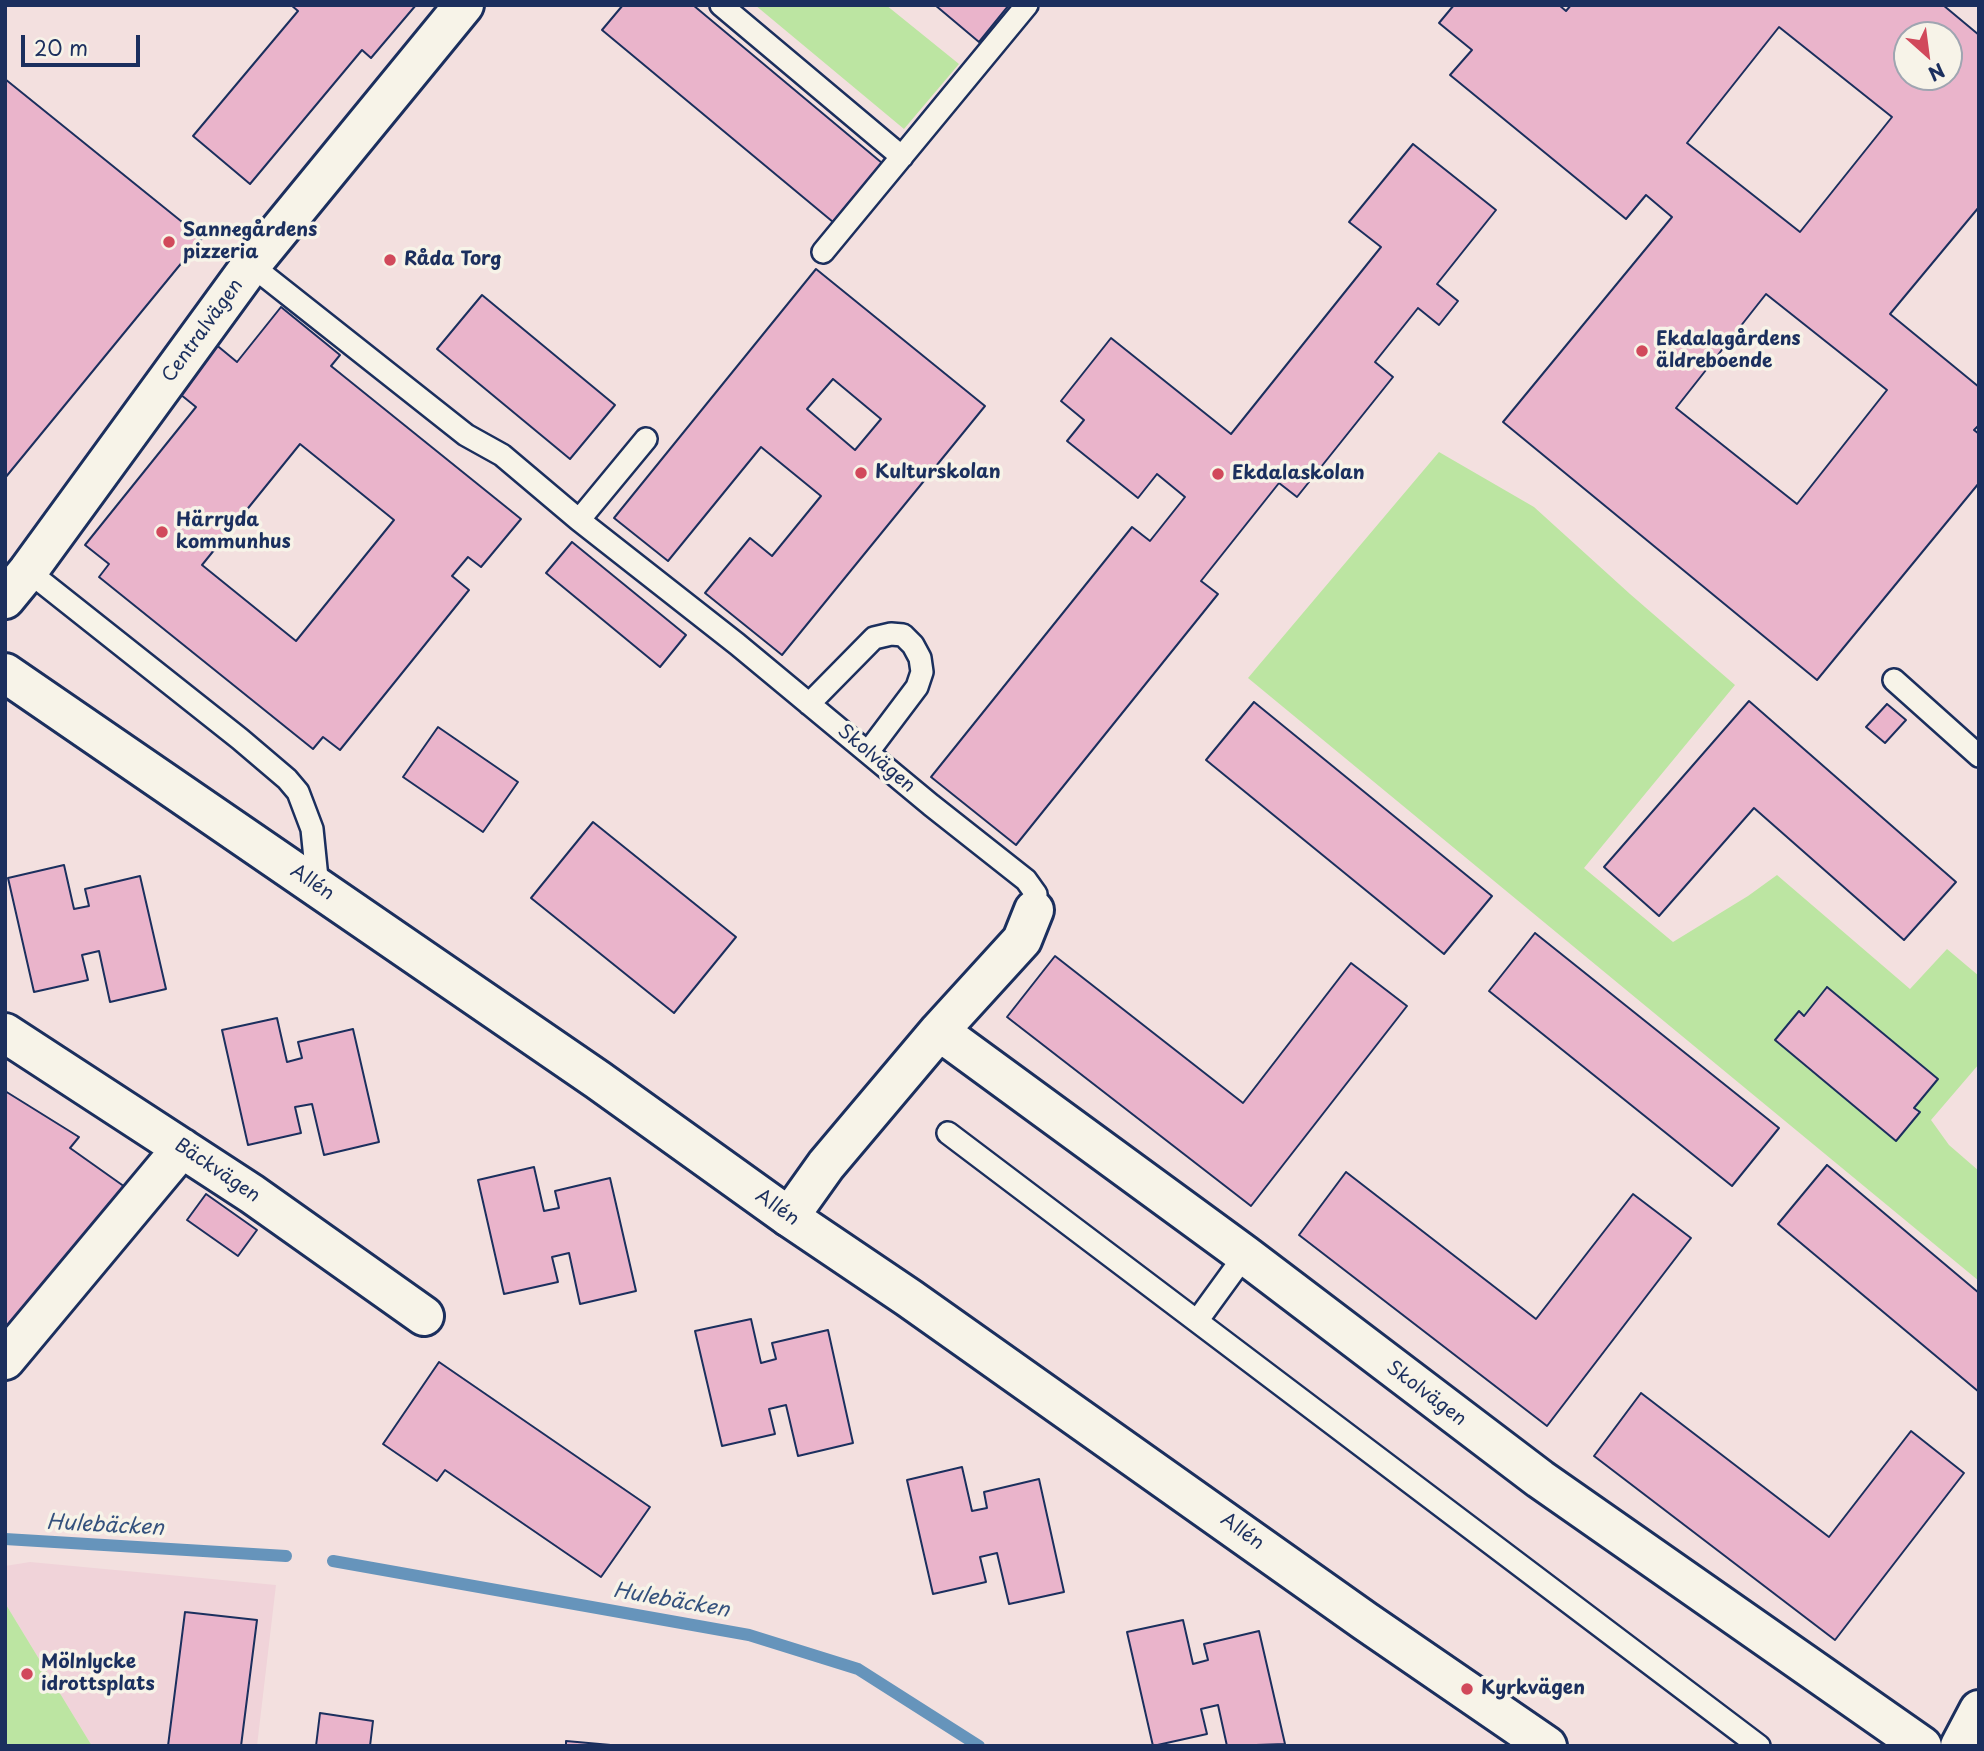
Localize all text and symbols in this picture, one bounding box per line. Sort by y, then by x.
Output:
scale bar [24,21,144,65]
north arrow [1893,21,1963,91]
text: 20 m [34,31,88,63]
text: N [1924,57,1950,89]
place label: Sannegårdens pizzeria [183,220,317,264]
marker: Sannegårdens pizzeria [161,234,177,250]
place label: Råda Torg [404,249,502,271]
marker: Råda Torg [382,252,398,268]
street label: Centralvägen [158,275,248,387]
place label: Ekdalagårdens äldreboende [1656,329,1801,373]
marker: Ekdalagårdens äldreboende [1634,343,1650,359]
place label: Kulturskolan [875,462,1001,484]
place label: Ekdalaskolan [1232,463,1365,485]
marker: Kulturskolan [853,465,869,481]
marker: Ekdalaskolan [1210,466,1226,482]
place label: Härryda kommunhus [176,510,291,554]
marker: Härryda kommunhus [154,524,170,540]
street label: Skolvägen [833,720,919,798]
street label: Allén [286,860,338,906]
street label: Bäckvägen [170,1134,264,1208]
street label: Allén [751,1185,803,1231]
street label: Skolvägen [1382,1357,1470,1431]
street label: Allén [1216,1509,1268,1555]
water label: Hulebäcken [46,1510,164,1542]
water label: Hulebäcken [611,1578,731,1624]
place label: Mölnlycke idrottsplats [41,1652,155,1696]
marker: Mölnlycke idrottsplats [19,1666,35,1682]
place label: Kyrkvägen [1481,1678,1585,1700]
marker: Kyrkvägen [1459,1681,1475,1697]

